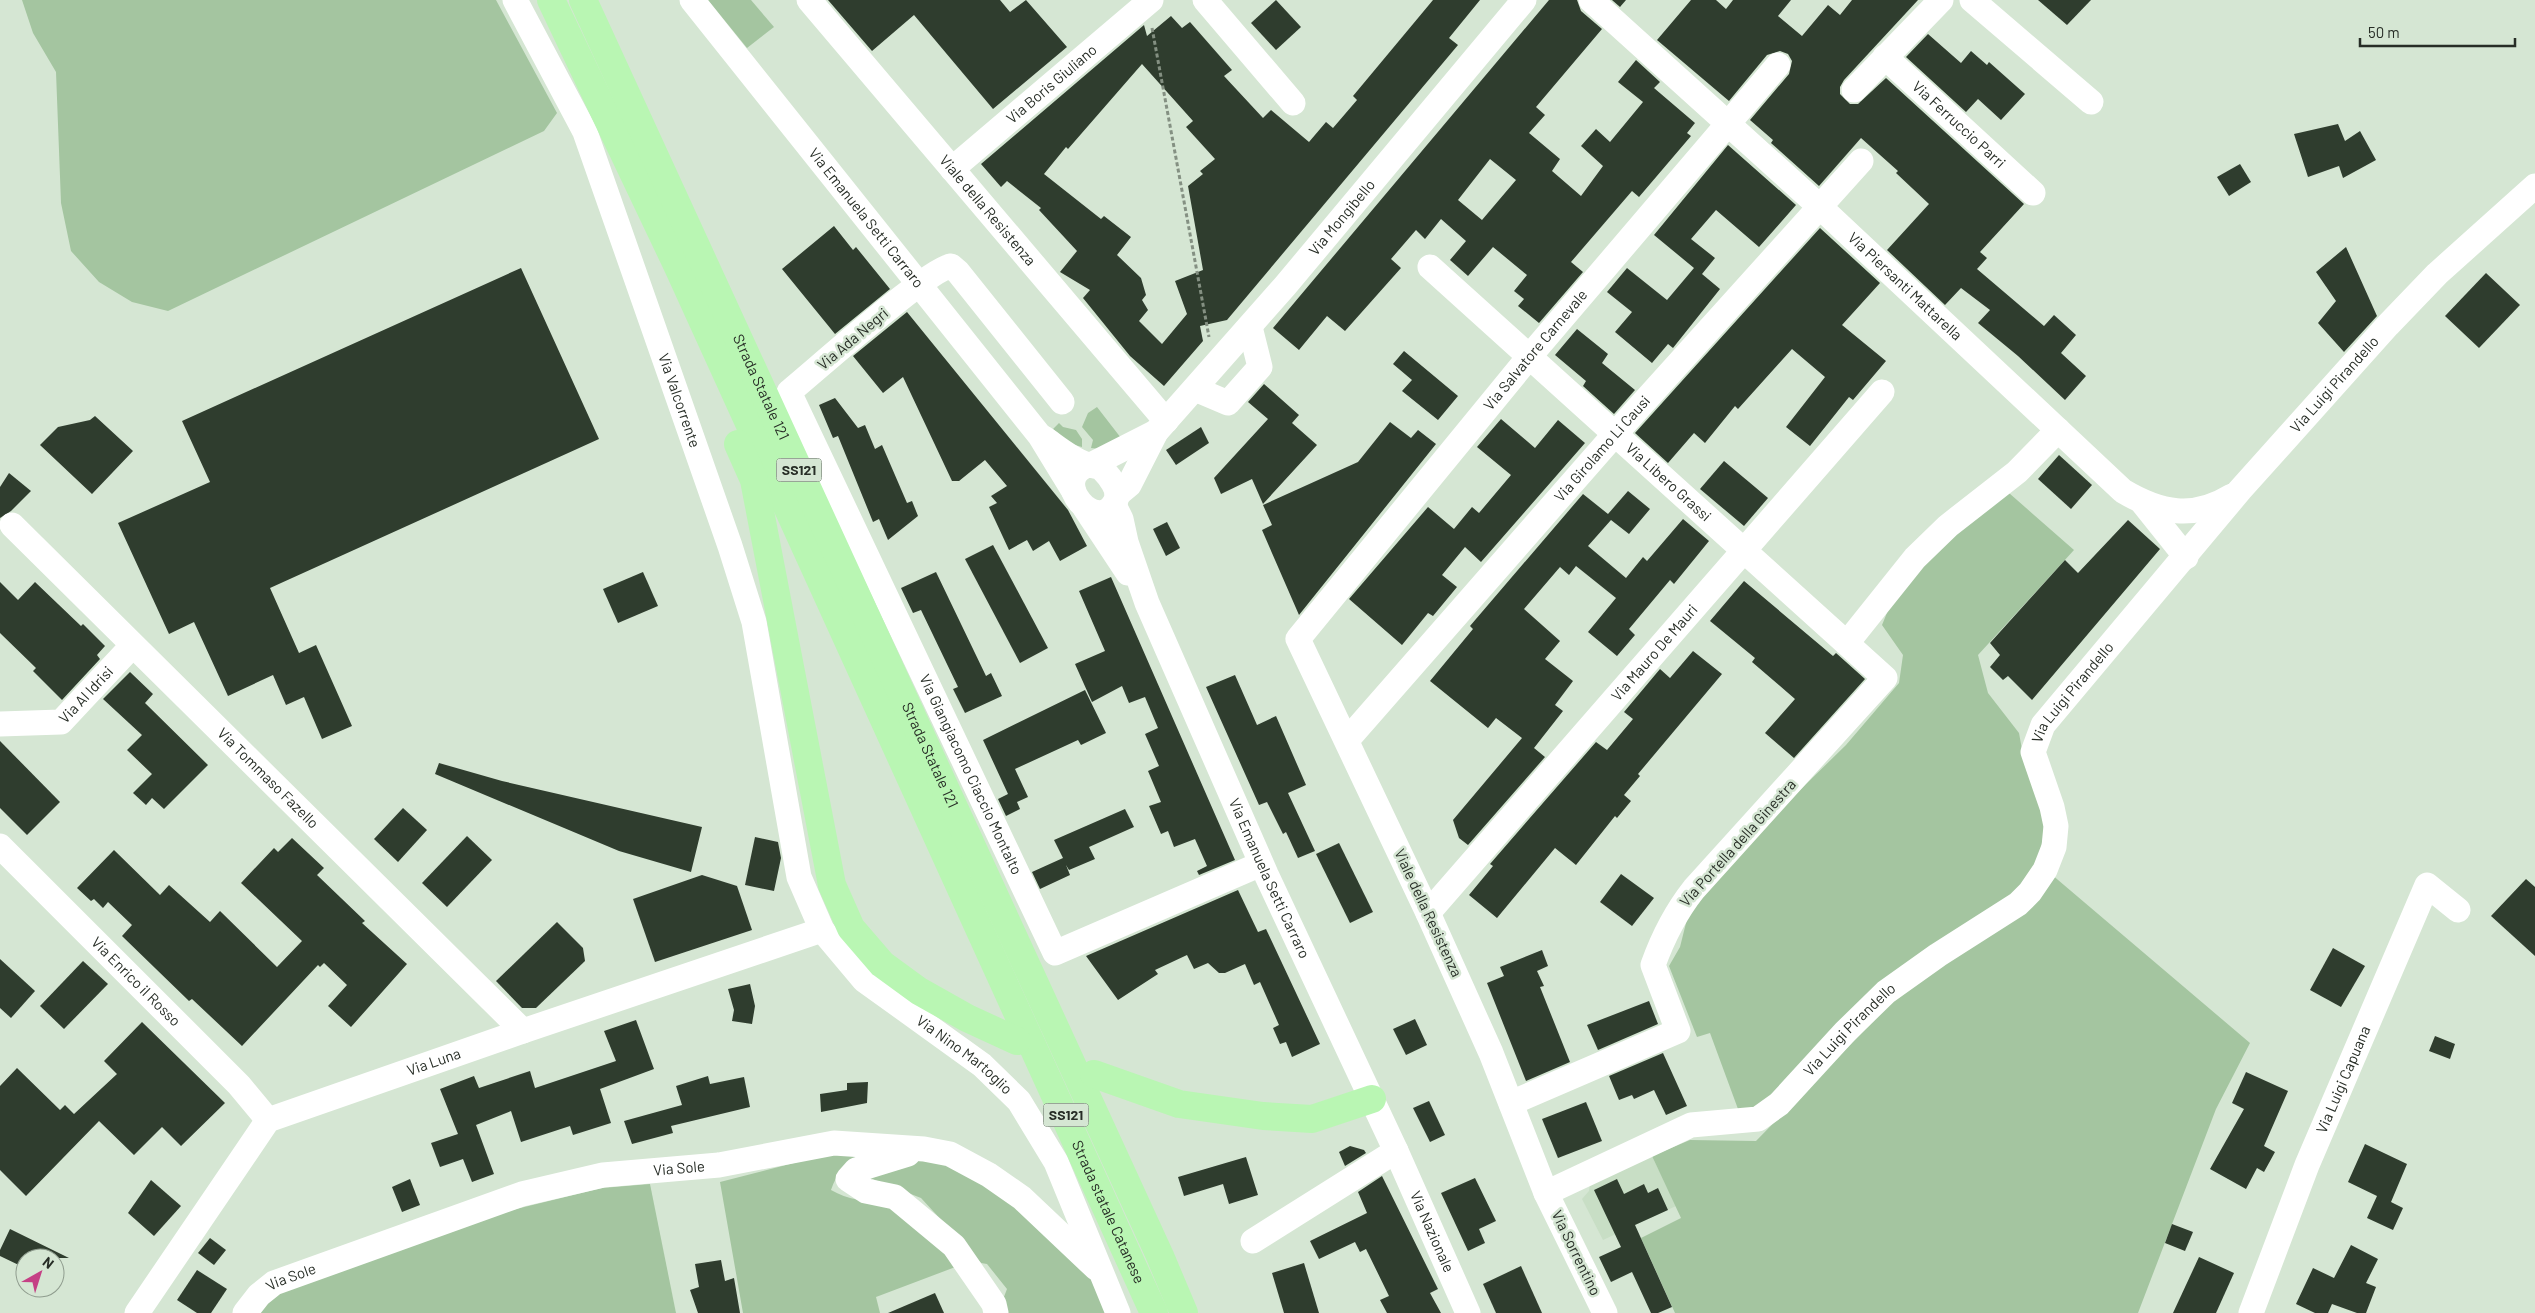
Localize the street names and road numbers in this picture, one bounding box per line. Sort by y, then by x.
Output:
street label: Via Boris Giuliano [1002,40,1100,127]
street label: Via Ferruccio Parri [1909,77,2010,171]
street label: Via Emanuela Setti Carraro [805,144,928,291]
street label: Viale della Resistenza [936,151,1040,269]
street label: Via Mongibello [1304,175,1378,259]
street label: Via Piersanti Mattarella [1845,228,1966,344]
street label: Via Salvatore Carnevale [1479,286,1590,413]
street label: Via Ada Negri [813,304,891,373]
street label: Strada Statale 121 [730,331,794,442]
street label: Via Luigi Pirandello [2286,332,2382,436]
street label: Via Valcorrente [655,351,705,450]
street label: Via Girolamo Li Causi [1550,391,1653,505]
street label: Via Libero Grassi [1622,438,1715,525]
road number: SS121 [776,458,822,482]
street label: Via Mauro De Mauri [1607,600,1701,704]
street label: Via Luigi Pirandello [2027,638,2117,745]
street label: Via Al Idrisi [55,662,116,727]
street label: Via Giangiacomo Ciaccio Montalto [916,671,1026,877]
street label: Strada Statale 121 [899,699,963,810]
street label: Via Tommaso Fazello [214,724,323,832]
street label: Via Portella della Ginestra [1675,775,1799,910]
street label: Via Emanuela Setti Carraro [1226,795,1314,961]
street label: Viale della Resistenza [1391,846,1467,980]
street label: Via Enrico il Rosso [88,933,185,1029]
street label: Via Luigi Pirandello [1799,978,1899,1079]
street label: Via Nino Martoglio [913,1011,1017,1098]
street label: Via Luigi Capuana [2312,1023,2374,1136]
street label: Via Luna [404,1043,463,1079]
road number: SS121 [1044,1104,1088,1126]
street label: Strada statale Catanese [1069,1137,1149,1286]
street label: Via Sole [652,1156,705,1179]
street label: Via Nazionale [1407,1188,1459,1275]
street label: Via Sorrentino [1549,1207,1605,1298]
street label: Via Sole [262,1259,318,1294]

